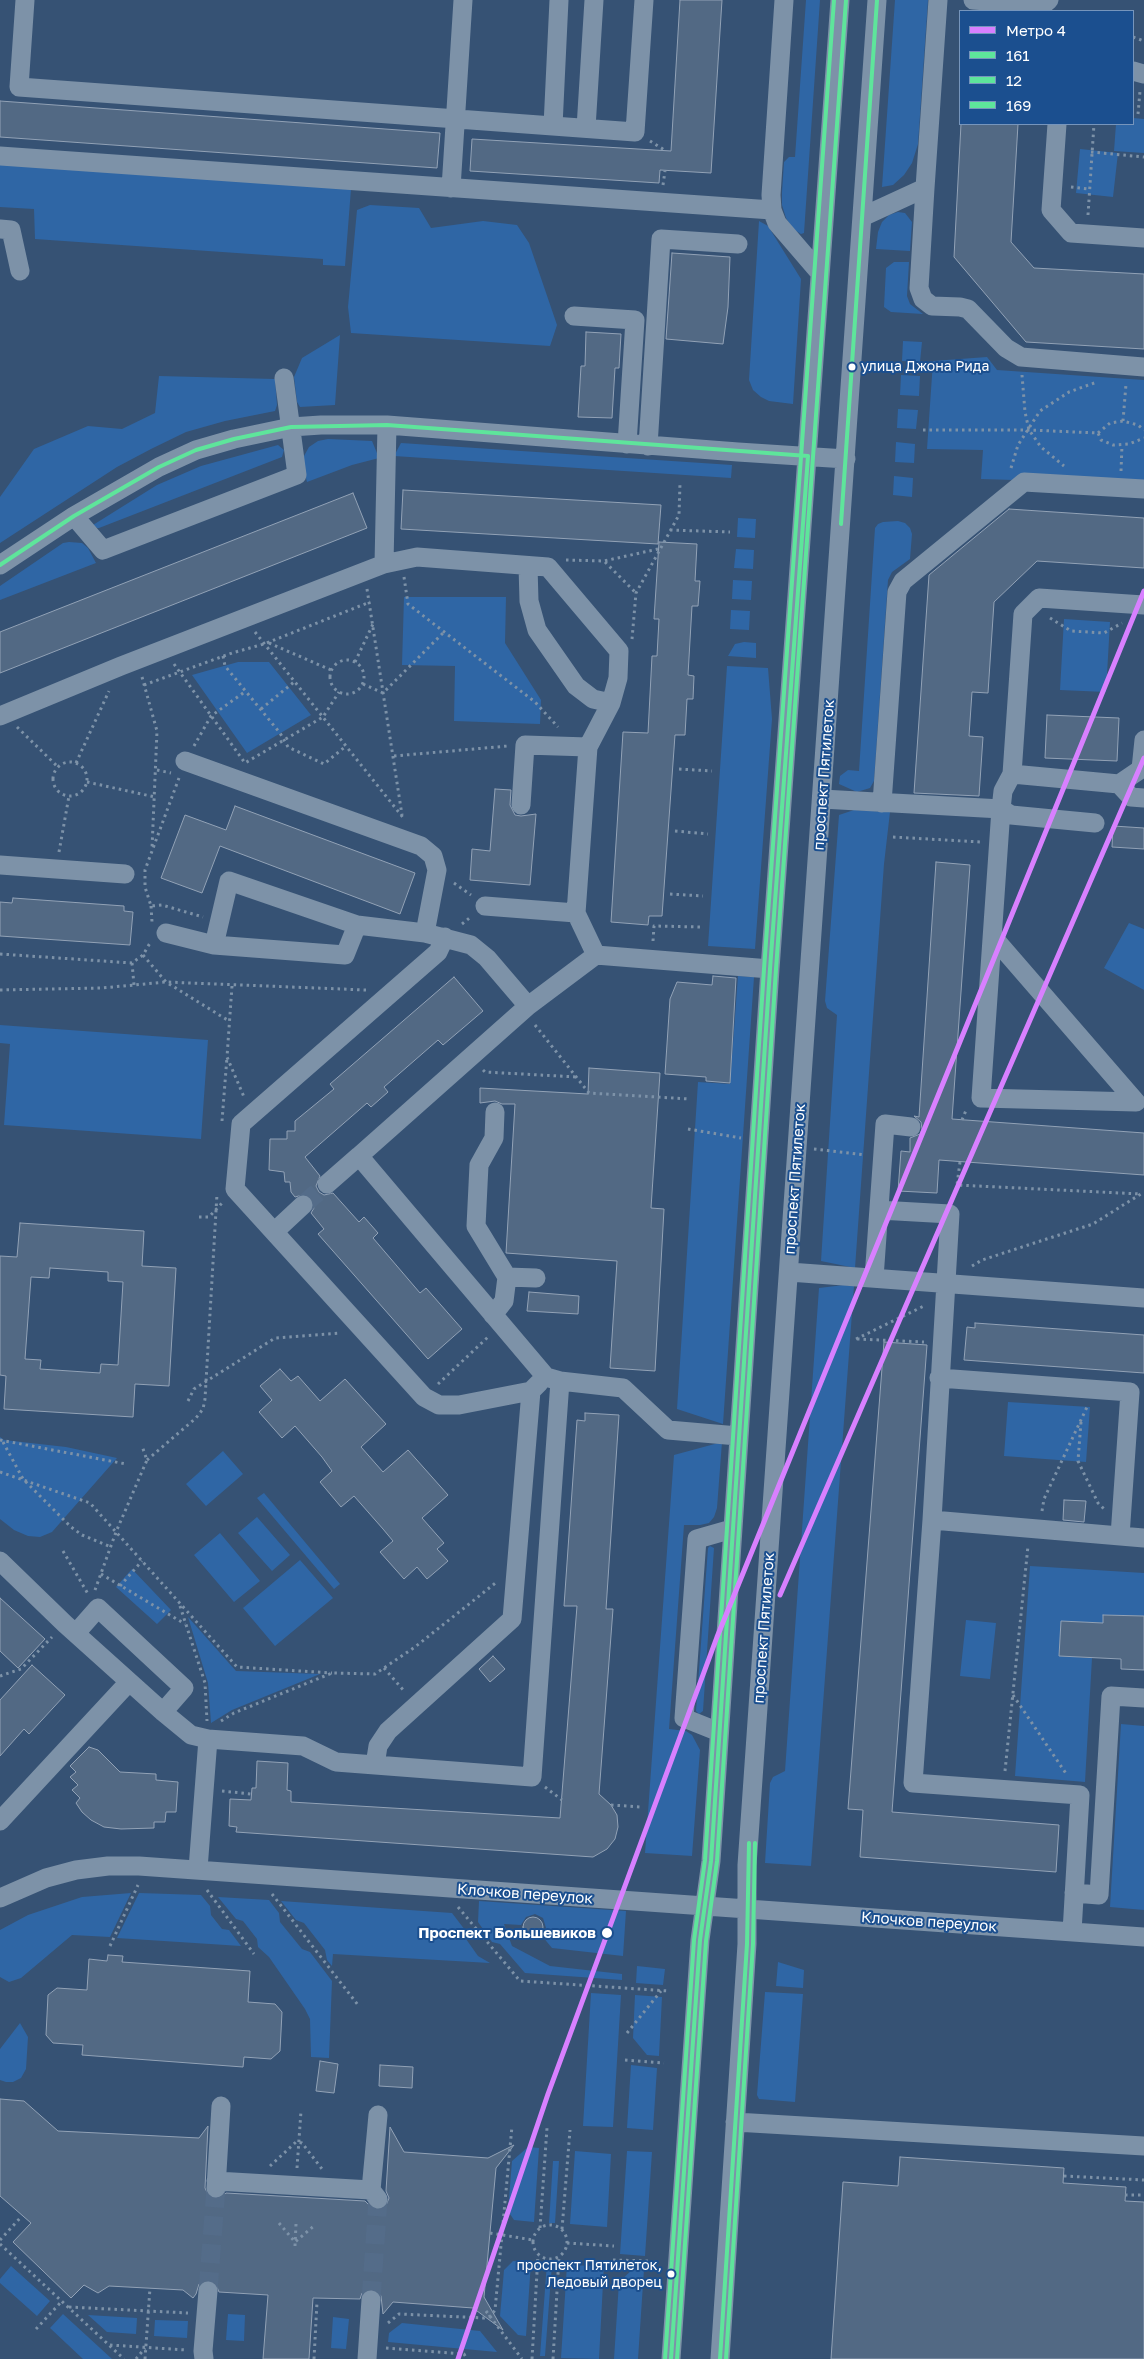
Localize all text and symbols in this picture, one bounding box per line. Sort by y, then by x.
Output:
legend [959,10,1134,125]
text: Метро 4 [1006,21,1066,39]
text: 161 [1006,46,1030,64]
text: 12 [1006,71,1022,89]
text: 169 [1006,96,1031,114]
place label: улица Джона Рида [861,359,989,375]
marker: улица Джона Рида [847,362,857,372]
street label: проспект Пятилеток [810,699,838,851]
street label: проспект Пятилеток [781,1103,809,1255]
street label: проспект Пятилеток [750,1552,778,1704]
street label: Клочков переулок [456,1880,594,1908]
street label: Клочков переулок [860,1908,998,1936]
place label: Проспект Большевиков [418,1924,596,1942]
marker: Проспект Большевиков [600,1926,614,1940]
place label: проспект Пятилеток, Ледовый дворец [516,2258,662,2290]
marker: проспект Пятилеток, Ледовый дворец [666,2269,676,2279]

